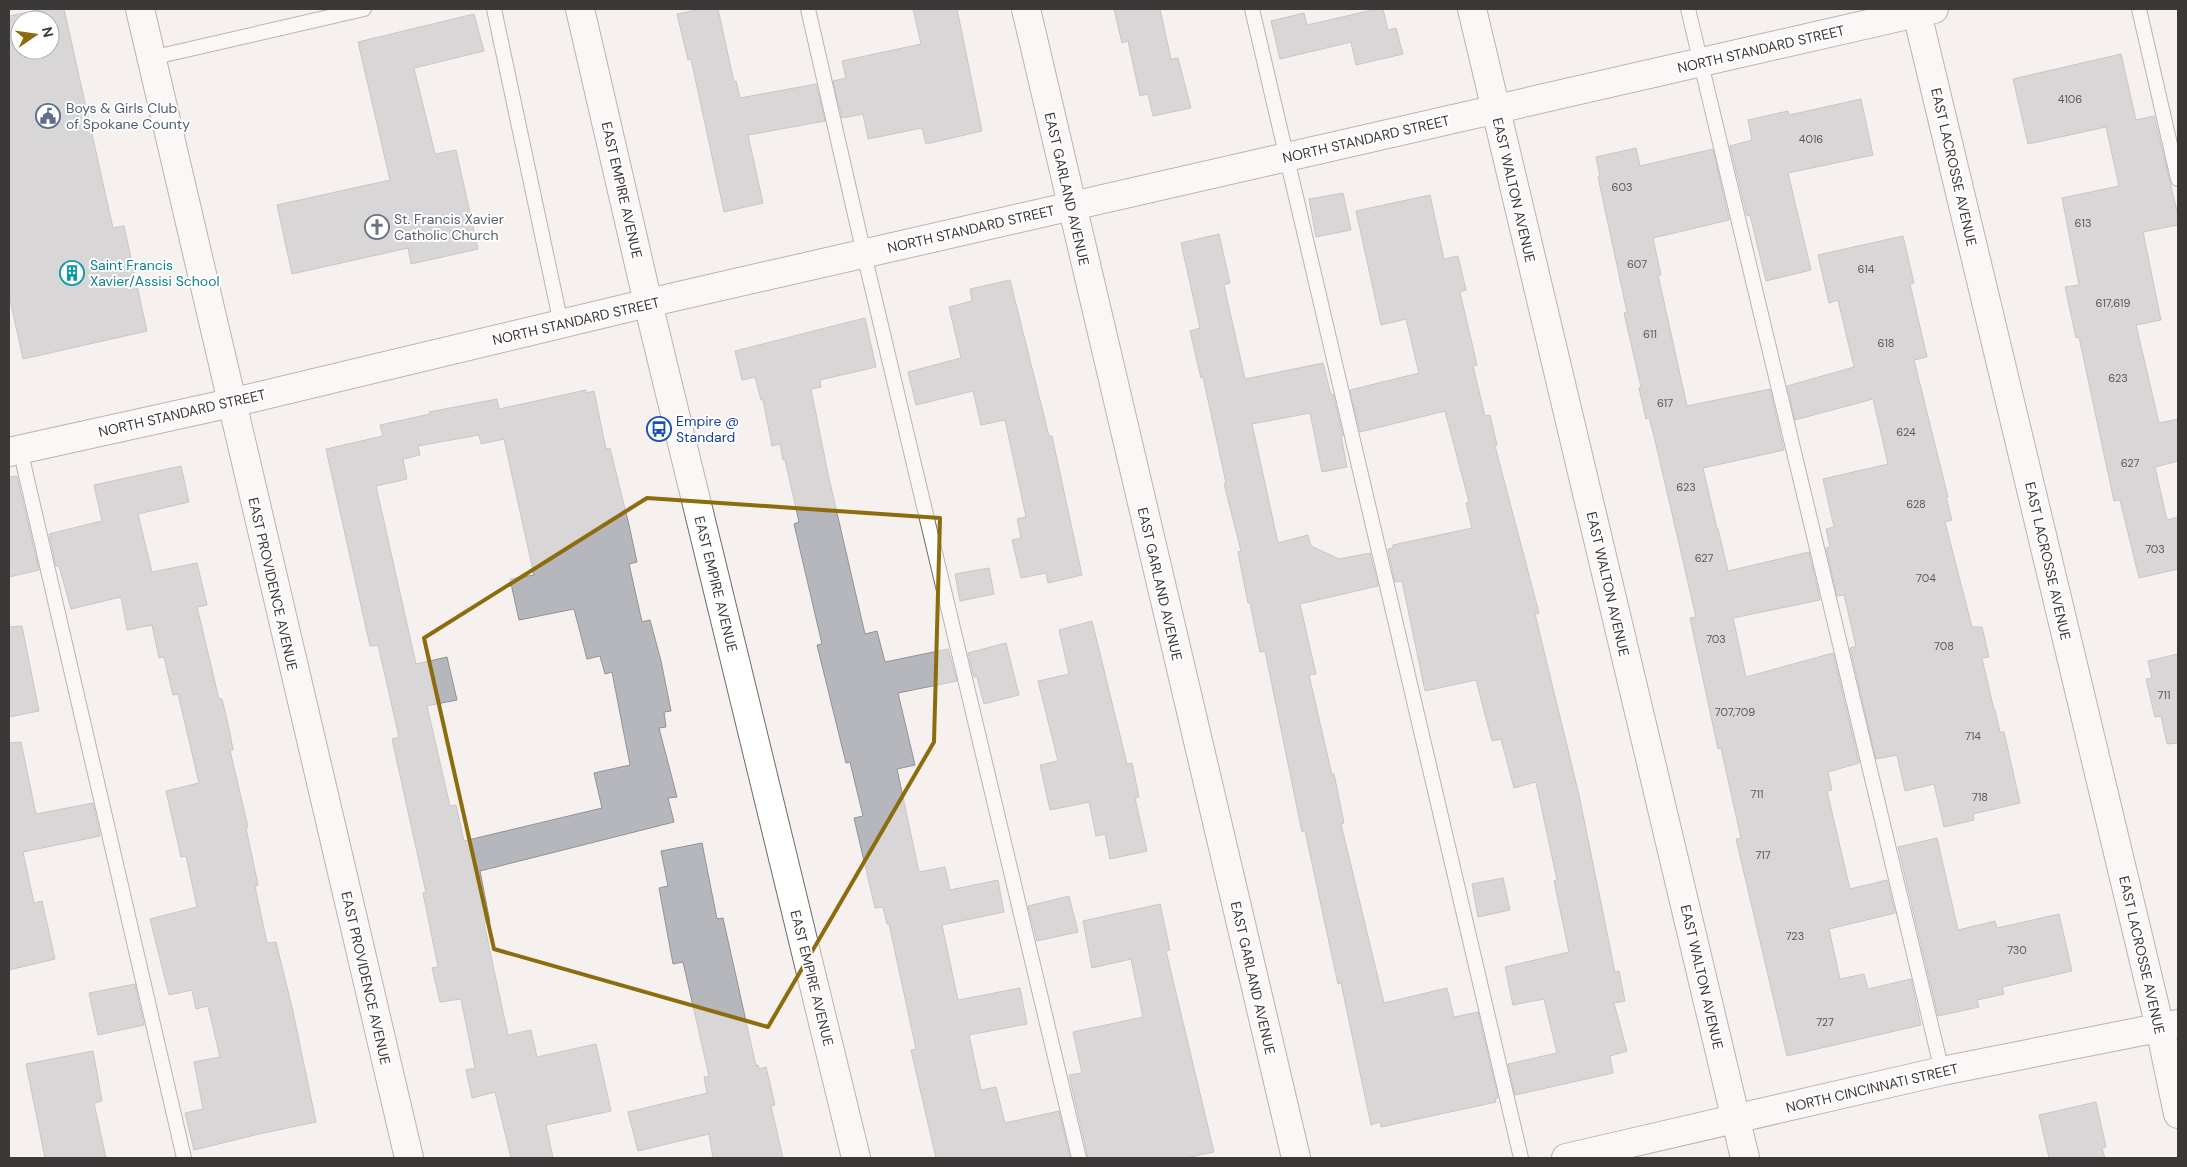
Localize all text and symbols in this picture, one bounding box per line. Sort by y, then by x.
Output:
north arrow [10,10,60,60]
street label: NORTH STANDARD STREET [1676,21,1847,77]
text: N [38,25,58,39]
street label: EAST LACROSSE AVENUE [1927,86,1981,248]
house number: 4106 [2058,92,2082,106]
place label: Boys & Girls Club of Spokane County [66,99,190,133]
public building icon: Boys & Girls Club of Spokane County [35,103,61,129]
street label: EAST GARLAND AVENUE [1041,111,1093,267]
street label: NORTH STANDARD STREET [1281,111,1452,167]
street label: EAST WALTON AVENUE [1489,116,1539,264]
street label: EAST EMPIRE AVENUE [598,120,646,260]
house number: 4016 [1799,132,1823,146]
house number: 603 [1612,180,1632,194]
street label: NORTH STANDARD STREET [886,201,1057,257]
place label: St. Francis Xavier Catholic Church [394,210,504,244]
church icon: St. Francis Xavier Catholic Church [364,214,390,240]
house number: 613 [2075,216,2091,230]
place label: Saint Francis Xavier/Assisi School [90,256,220,290]
house number: 607 [1627,257,1647,271]
building icon: Saint Francis Xavier/Assisi School [59,260,85,286]
house number: 614 [1857,262,1875,276]
street label: NORTH STANDARD STREET [491,293,662,349]
house number: 617,619 [2096,296,2131,310]
house number: 611 [1643,327,1657,341]
house number: 618 [1877,336,1895,350]
house number: 623 [2108,371,2128,385]
street label: NORTH STANDARD STREET [97,385,268,441]
house number: 617 [1657,396,1673,410]
place label: Empire @ Standard [676,412,739,446]
bus stop icon: Empire @ Standard [646,416,672,442]
house number: 624 [1896,425,1916,439]
house number: 627 [2121,456,2139,470]
house number: 623 [1676,480,1696,494]
street label: EAST LACROSSE AVENUE [2021,480,2075,642]
street label: EAST PROVIDENCE AVENUE [244,496,302,672]
house number: 628 [1906,497,1926,511]
street label: EAST GARLAND AVENUE [1134,506,1186,662]
street label: EAST WALTON AVENUE [1583,510,1633,658]
street label: EAST EMPIRE AVENUE [690,514,742,654]
house number: 703 [2145,542,2165,556]
house number: 627 [1695,551,1713,565]
house number: 704 [1916,571,1936,585]
house number: 703 [1706,632,1726,646]
house number: 708 [1934,639,1954,653]
house number: 711 [2158,688,2170,702]
house number: 707,709 [1715,705,1755,719]
house number: 714 [1965,729,1981,743]
house number: 711 [1751,787,1763,801]
house number: 718 [1972,790,1988,804]
house number: 717 [1755,848,1771,862]
street label: EAST LACROSSE AVENUE [2115,874,2169,1036]
street label: EAST PROVIDENCE AVENUE [337,890,395,1066]
street label: EAST GARLAND AVENUE [1227,900,1279,1056]
street label: EAST WALTON AVENUE [1677,903,1727,1051]
street label: EAST EMPIRE AVENUE [786,908,838,1048]
house number: 723 [1786,929,1804,943]
house number: 730 [2007,943,2027,957]
house number: 727 [1816,1015,1834,1029]
street label: NORTH CINCINNATI STREET [1784,1059,1960,1117]

